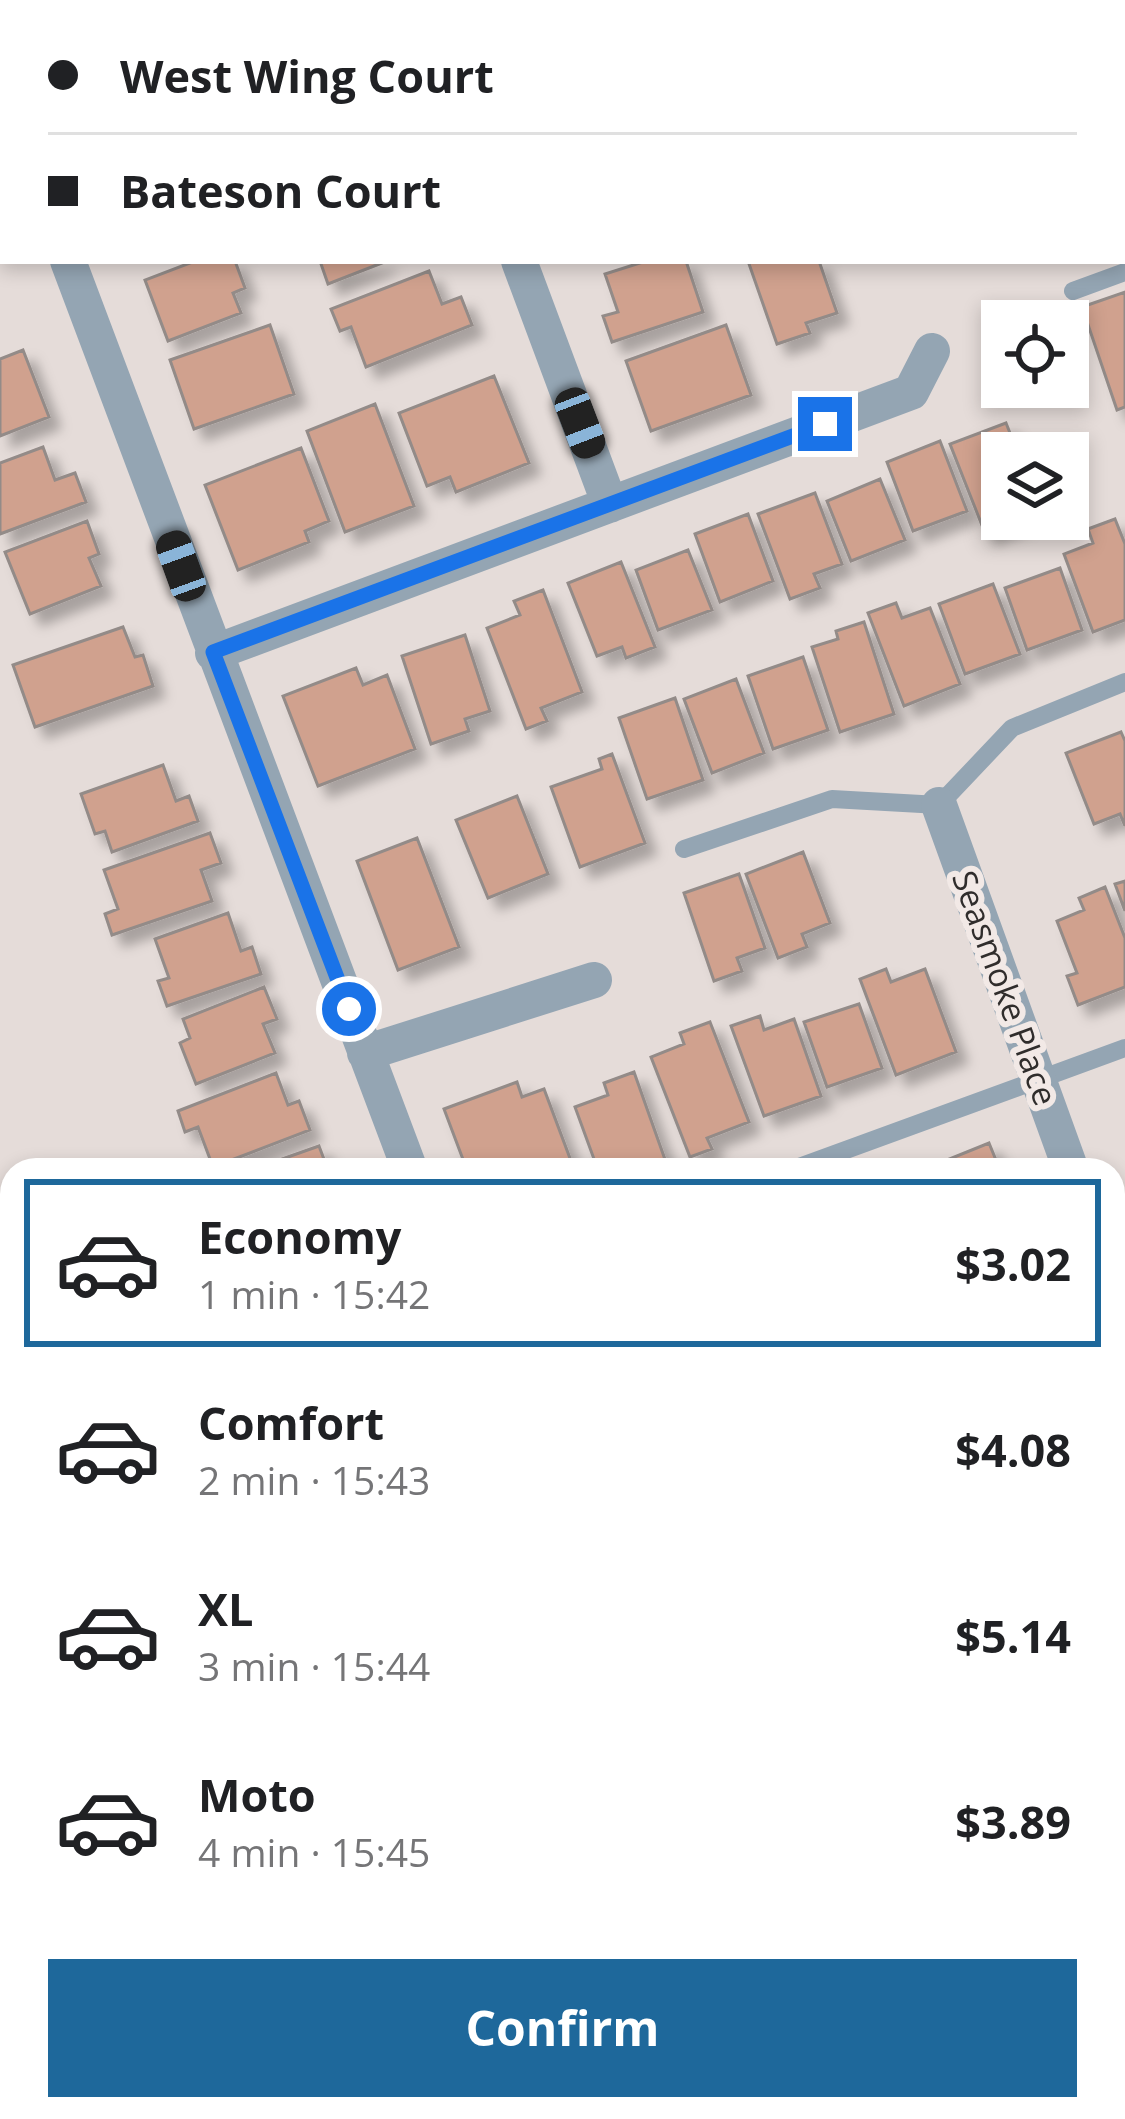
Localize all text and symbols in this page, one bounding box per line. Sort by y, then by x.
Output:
text: West Wing Court [120,45,494,106]
text: Bateson Court [120,160,441,221]
map controls [981,300,1089,540]
button: locate [981,300,1089,408]
car [550,383,610,463]
route end [798,397,852,451]
button: layers [981,432,1089,540]
car [152,526,210,606]
street label: Seasmoke Place [942,864,1069,1111]
route start [322,982,376,1036]
text: Economy [198,1206,401,1267]
icon: car [54,1209,162,1317]
text: $3.02 [955,1233,1071,1294]
text: 1 min · 15:42 [198,1267,430,1320]
text: Comfort [198,1392,384,1453]
icon: car [54,1395,162,1503]
text: $4.08 [955,1419,1071,1480]
text: 2 min · 15:43 [198,1453,430,1506]
text: XL [198,1578,253,1639]
icon: car [54,1581,162,1689]
text: $5.14 [955,1605,1071,1666]
text: 3 min · 15:44 [198,1639,430,1692]
text: Moto [198,1764,316,1825]
icon: car [54,1767,162,1875]
text: $3.89 [955,1791,1071,1852]
text: 4 min · 15:45 [198,1825,430,1878]
button: Confirm [48,1959,1077,2097]

